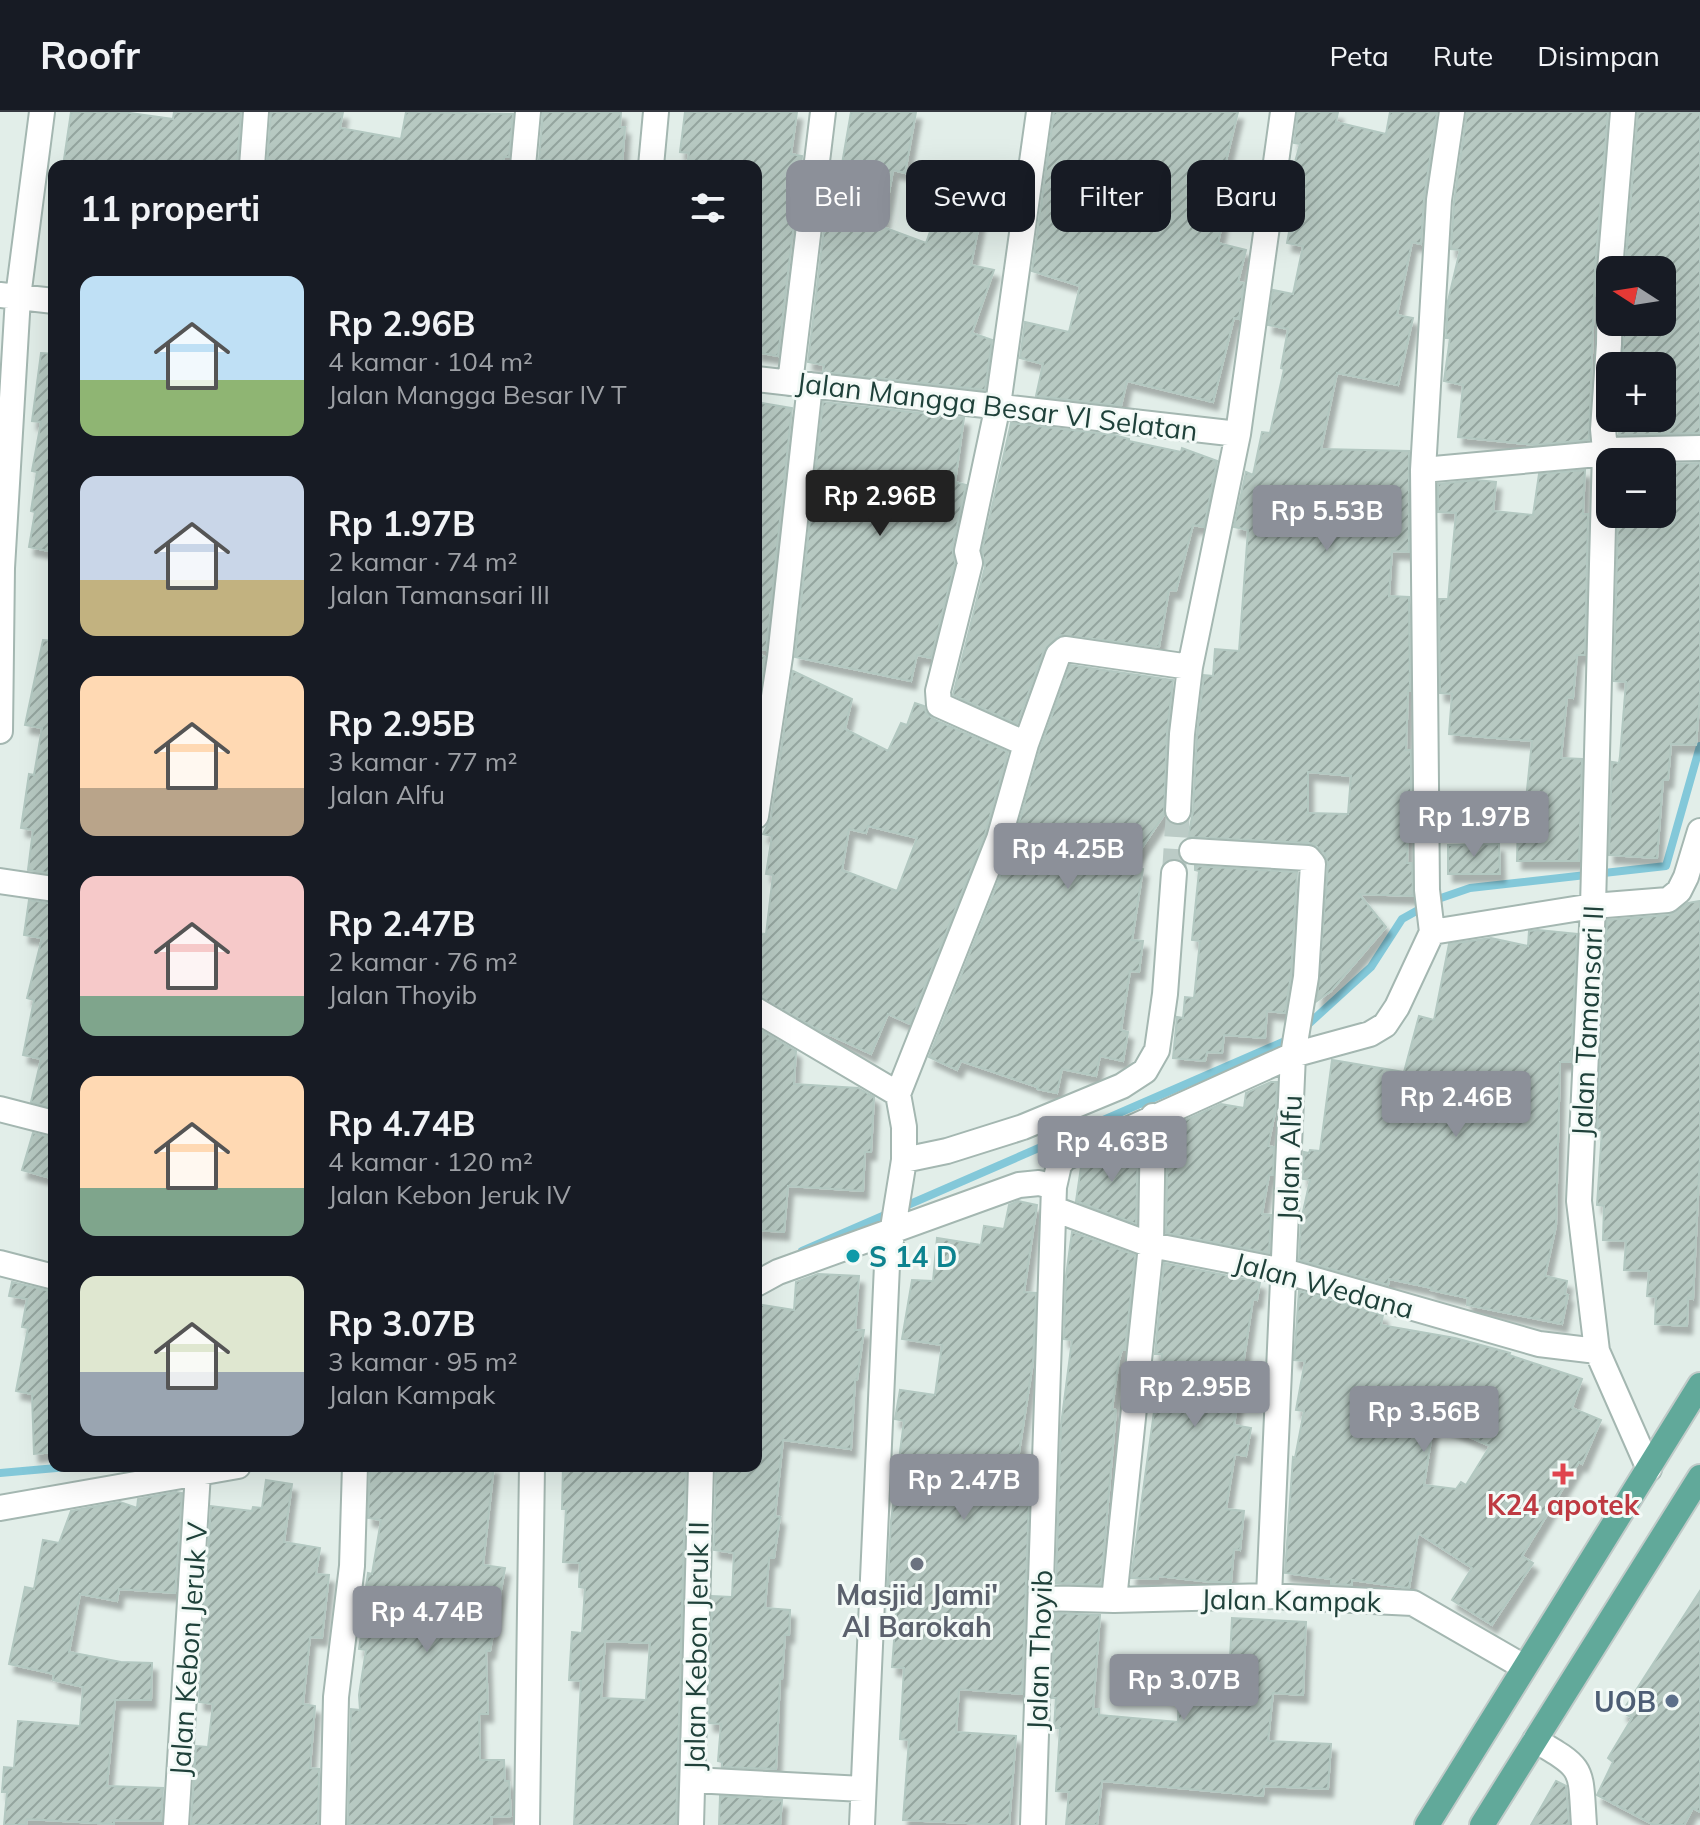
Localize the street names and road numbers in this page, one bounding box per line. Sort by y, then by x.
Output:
street label: Jalan Mangga Besar VI Selatan [794,364,1200,448]
street label: Jalan Tamansari II [1563,904,1611,1138]
street label: Jalan Alfu [1269,1094,1309,1222]
street label: Jalan Wedana [1230,1244,1418,1326]
street label: Jalan Kebon Jeruk V [162,1520,214,1777]
street label: Jalan Kebon Jeruk II [676,1521,716,1771]
street label: Jalan Thoyib [1019,1569,1059,1731]
street label: Jalan Kampak [1201,1581,1382,1619]

